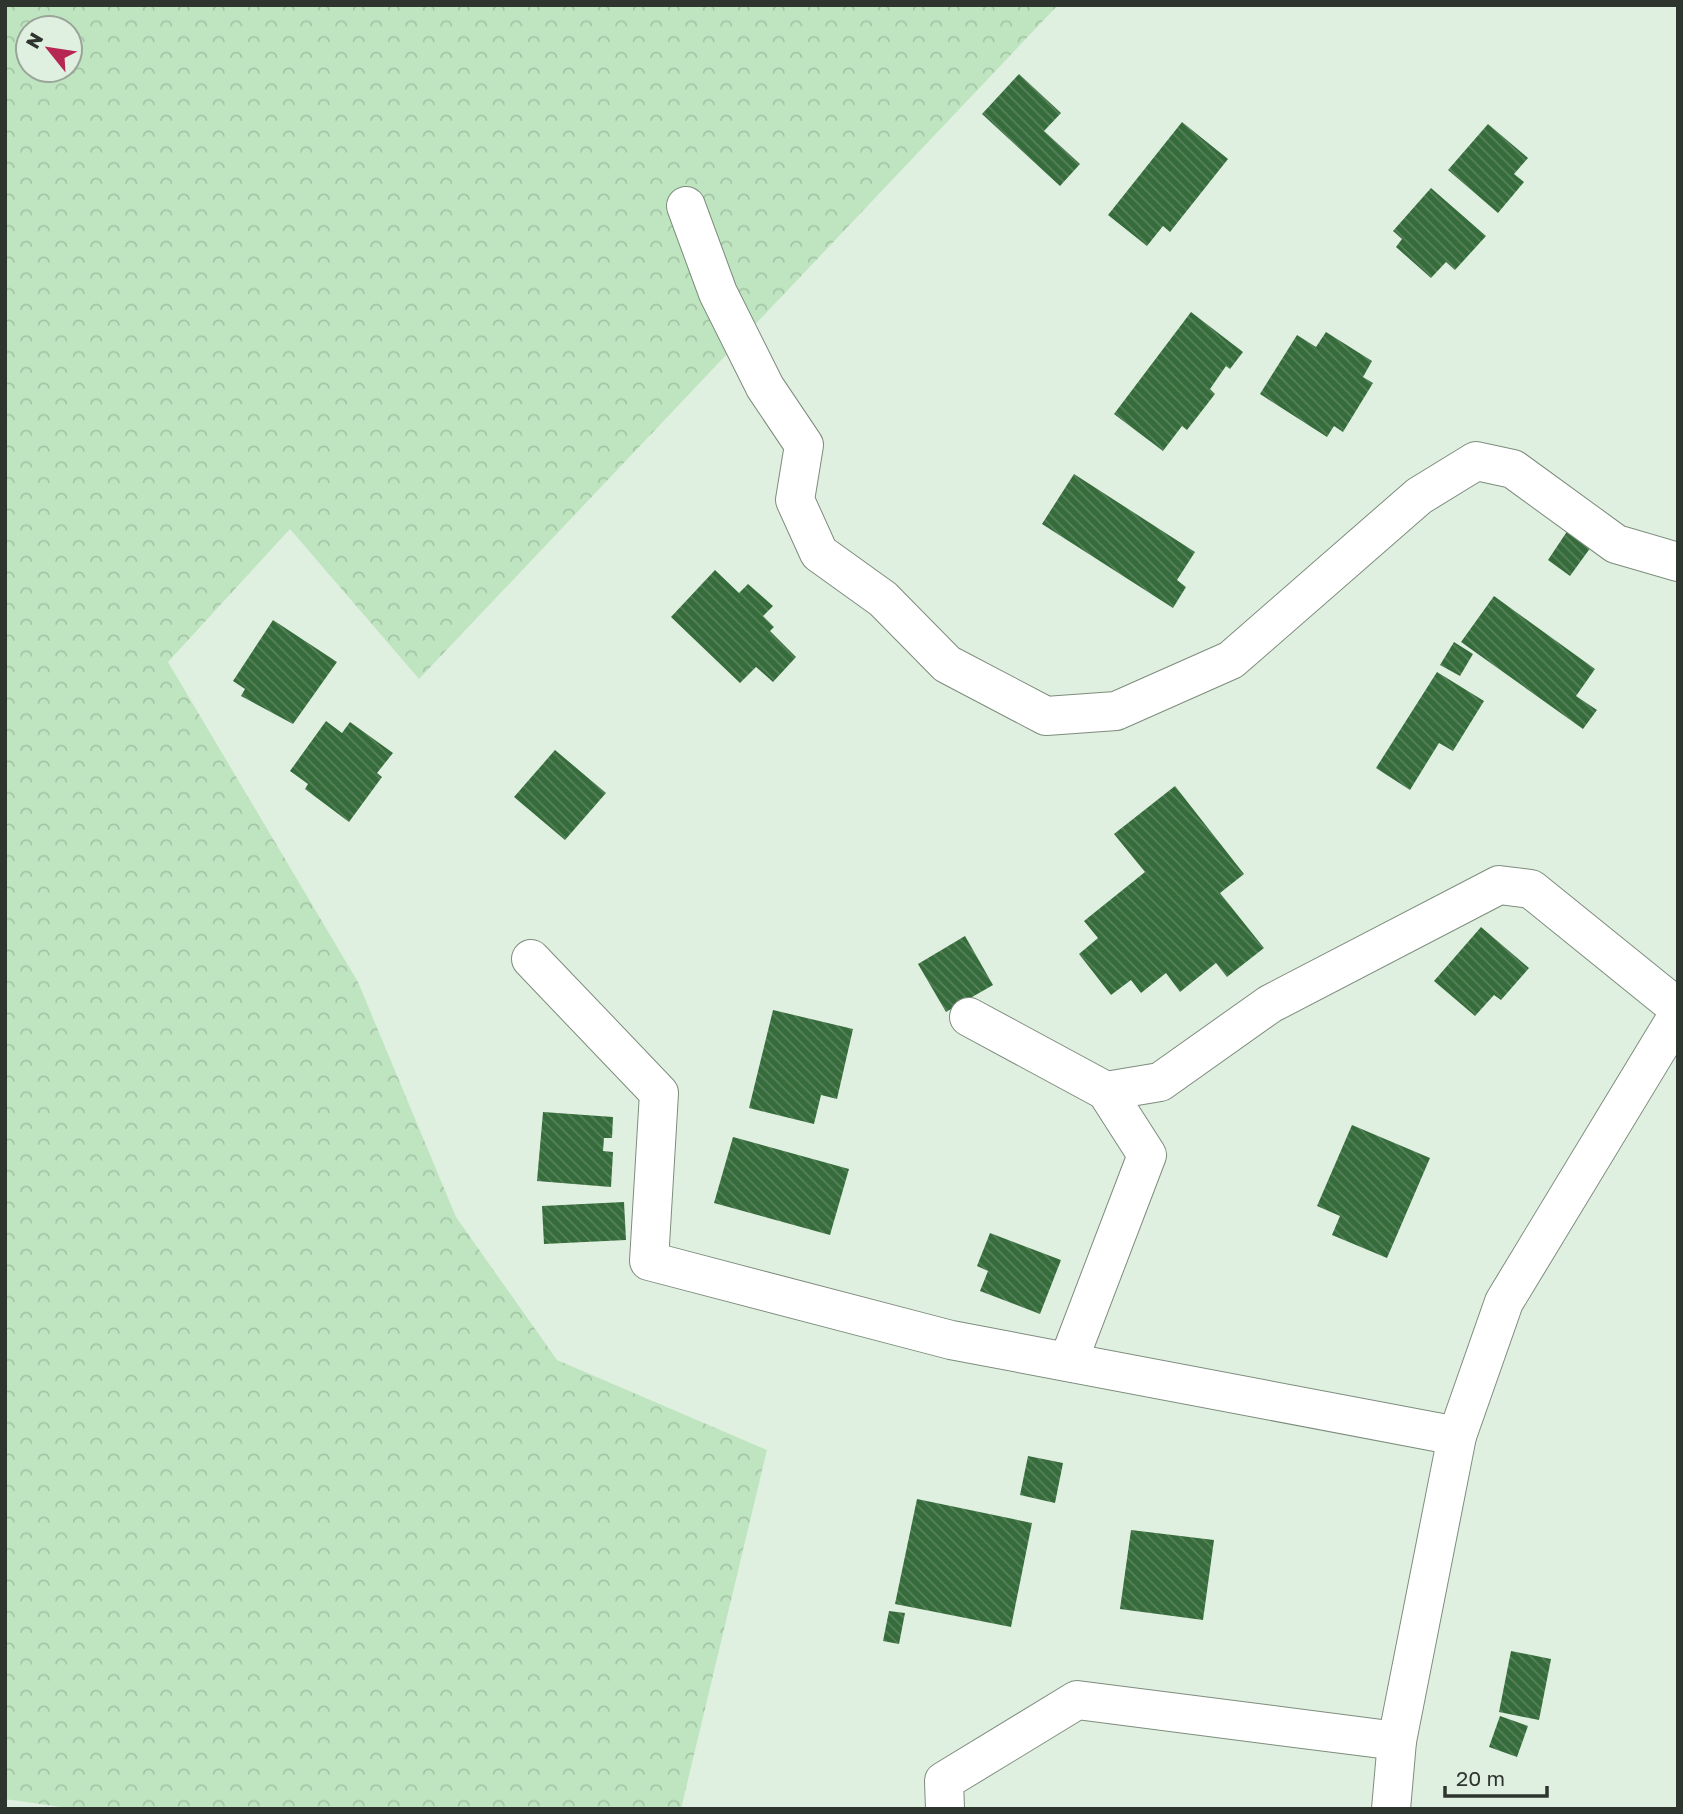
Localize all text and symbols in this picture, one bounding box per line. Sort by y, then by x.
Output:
north arrow [14,14,84,84]
text: N [20,28,47,52]
scale bar [1445,1755,1546,1799]
text: 20 m [1456,1765,1505,1791]

